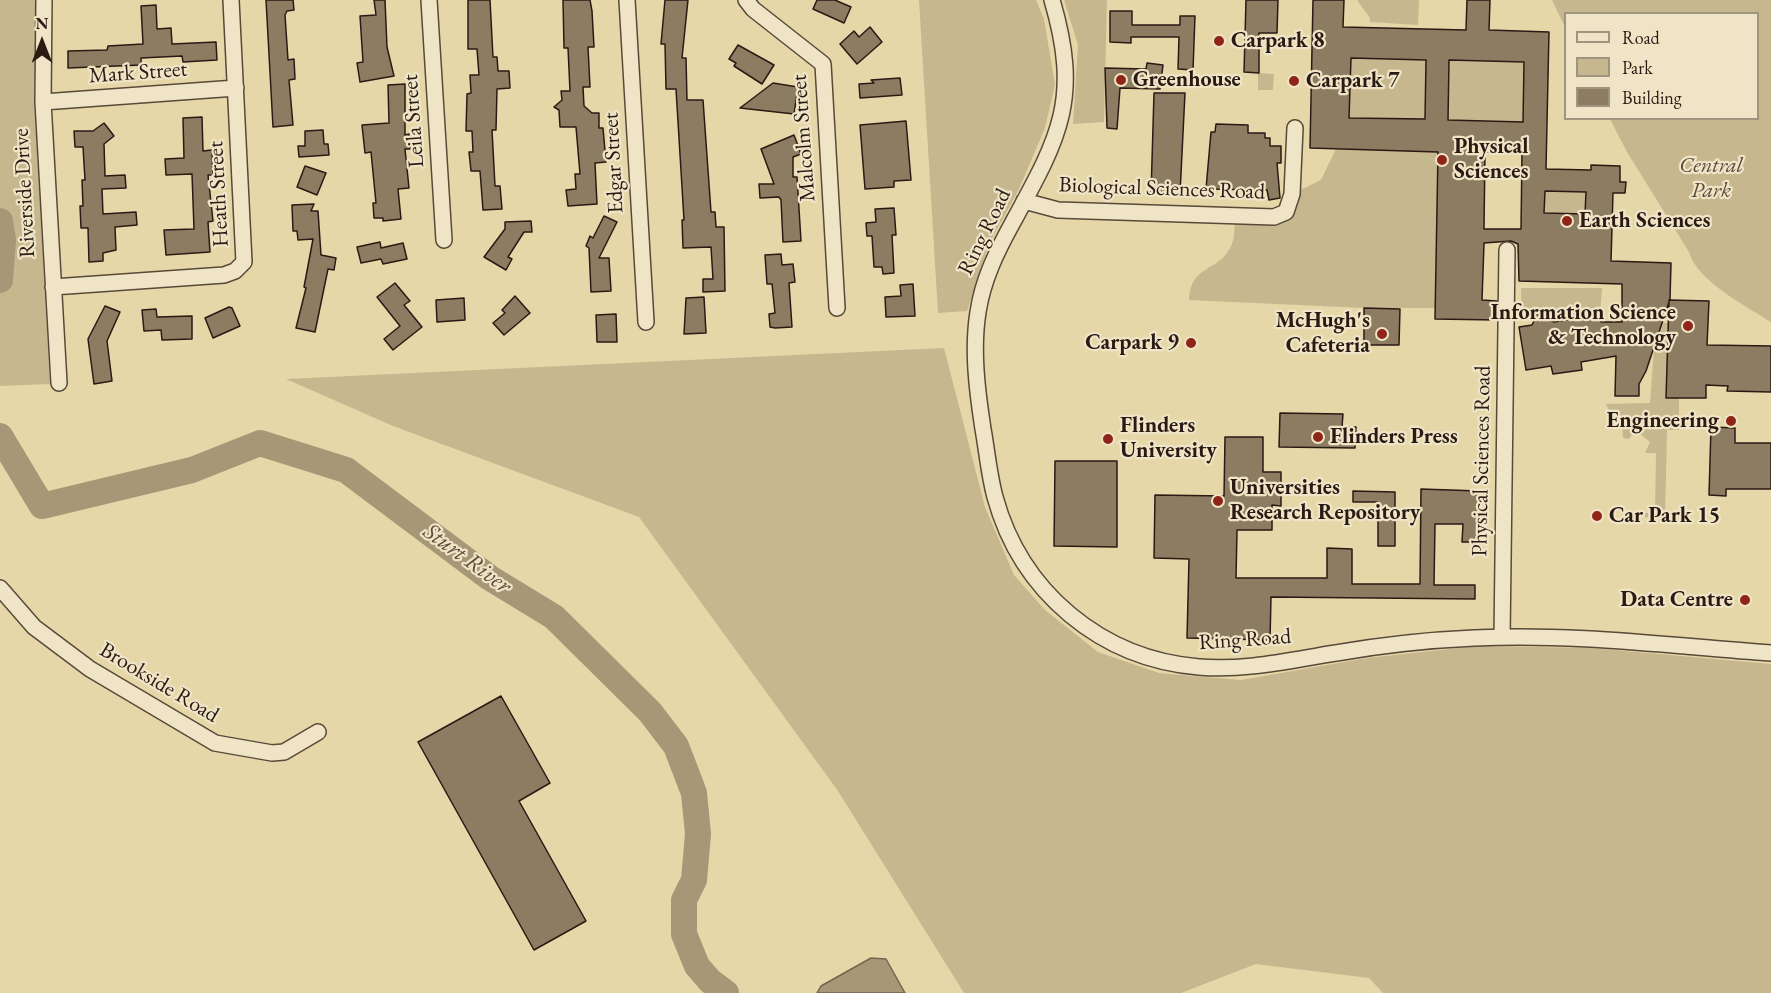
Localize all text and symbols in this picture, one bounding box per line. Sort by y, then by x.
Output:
north arrow [12,12,72,72]
legend [1564,12,1759,120]
text: N [36,13,48,34]
text: Road [1622,26,1660,49]
place label: Carpark 8 [1231,28,1325,54]
marker: Carpark 8 [1212,34,1226,48]
street label: Mark Street [88,56,188,90]
text: Park [1622,56,1653,79]
place label: Greenhouse [1133,67,1241,93]
place label: Carpark 7 [1306,68,1400,94]
street label: Leila Street [398,73,430,169]
street label: Malcolm Street [786,73,822,203]
marker: Greenhouse [1114,73,1128,87]
marker: Carpark 7 [1287,74,1301,88]
text: Building [1622,86,1682,109]
street label: Edgar Street [598,112,630,214]
street label: Riverside Drive [8,128,42,258]
place label: Physical Sciences [1454,134,1528,186]
street label: Heath Street [203,140,235,248]
marker: Physical Sciences [1435,153,1449,167]
park label: Central Park [1679,153,1743,204]
street label: Biological Sciences Road [1058,172,1266,206]
street label: Ring Road [953,185,1017,279]
place label: Earth Sciences [1579,208,1710,234]
marker: Earth Sciences [1560,214,1574,228]
place label: Information Science & Technology [1491,300,1676,352]
place label: McHugh's Cafeteria [1275,308,1370,360]
marker: Information Science & Technology [1681,319,1695,333]
marker: McHugh's Cafeteria [1375,327,1389,341]
place label: Carpark 9 [1085,330,1179,356]
marker: Carpark 9 [1184,336,1198,350]
street label: Physical Sciences Road [1467,365,1497,557]
place label: Engineering [1607,408,1719,434]
place label: Flinders University [1120,413,1217,464]
marker: Engineering [1724,414,1738,428]
place label: Flinders Press [1330,424,1458,450]
marker: Flinders Press [1311,430,1325,444]
marker: Flinders University [1101,432,1115,446]
place label: Universities Research Repository [1230,475,1420,526]
marker: Universities Research Repository [1211,494,1225,508]
place label: Car Park 15 [1609,503,1720,529]
marker: Car Park 15 [1590,509,1604,523]
water label: Sturt River [417,517,517,601]
place label: Data Centre [1620,587,1733,613]
marker: Data Centre [1738,593,1752,607]
street label: Ring Road [1198,624,1292,656]
street label: Brookside Road [94,637,224,729]

